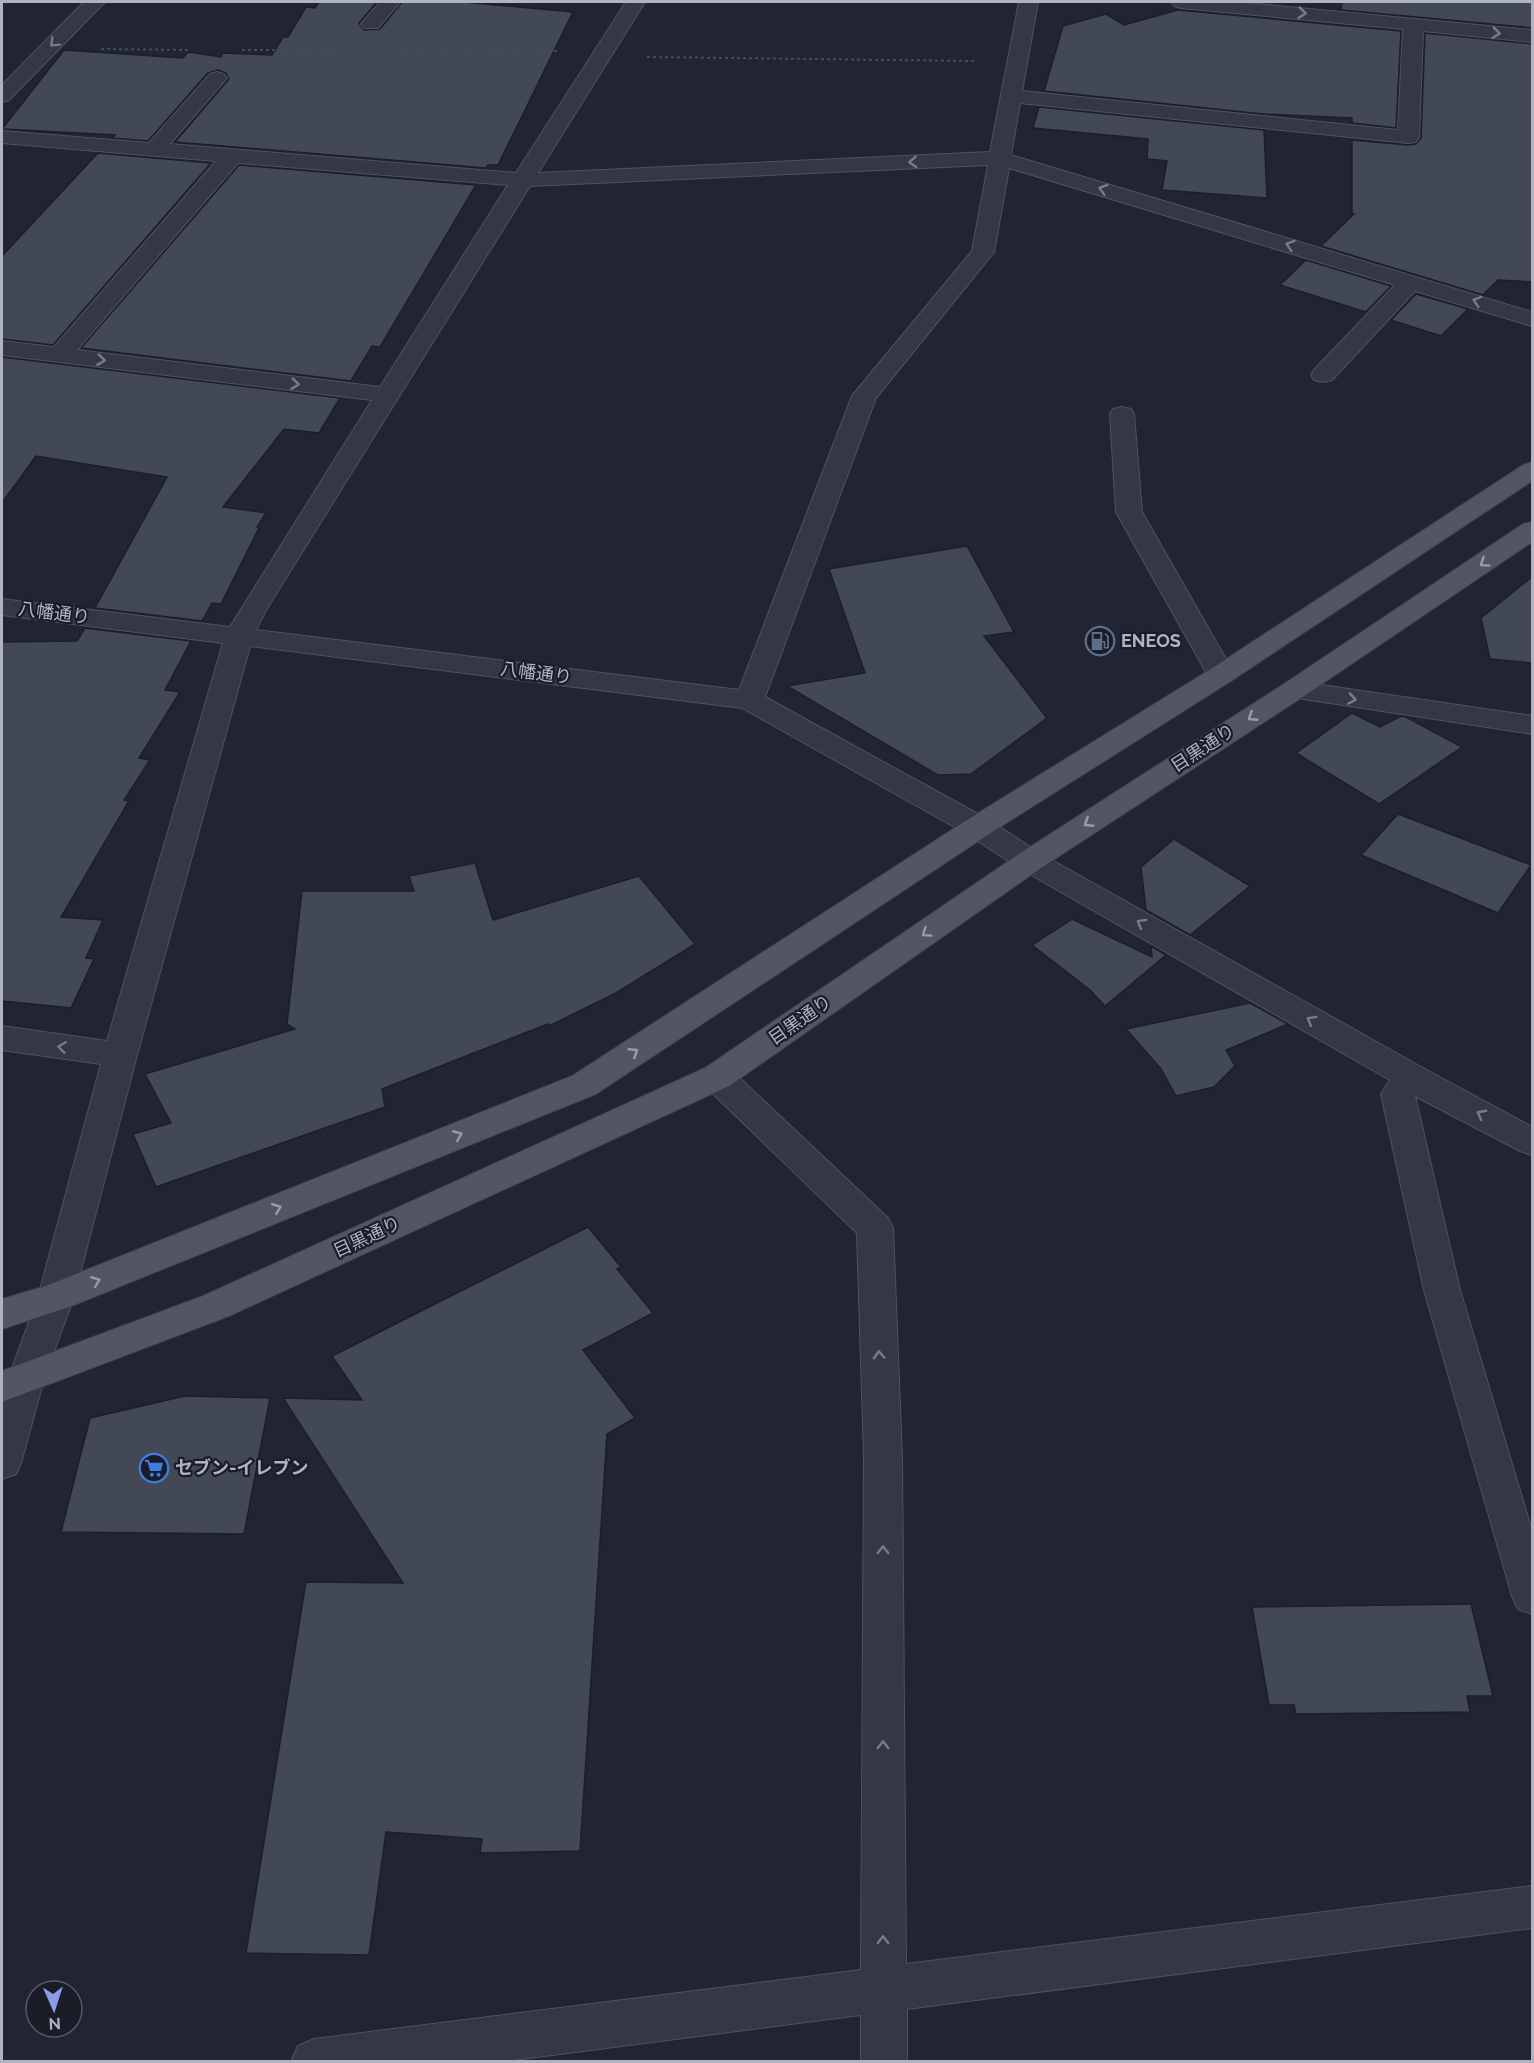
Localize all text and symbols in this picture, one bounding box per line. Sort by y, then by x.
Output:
one-way arrow [1297,7,1306,19]
one-way arrow [1491,26,1500,39]
one-way arrow [51,36,62,47]
one-way arrow [908,156,917,169]
one-way arrow [1098,184,1109,196]
one-way arrow [1285,240,1296,252]
one-way arrow [1472,296,1483,308]
one-way arrow [97,354,106,366]
one-way arrow [290,377,299,389]
one-way arrow [1480,556,1491,567]
street label: 八幡通り [17,598,91,627]
fuel station icon: ENEOS [1084,625,1116,657]
place label: ENEOS [1121,630,1181,651]
street label: 八幡通り [499,658,573,687]
one-way arrow [1347,692,1357,704]
one-way arrow [1247,710,1258,721]
street label: 目黒通り [1167,719,1239,776]
one-way arrow [1084,816,1095,827]
one-way arrow [1137,919,1147,930]
one-way arrow [922,926,933,937]
street label: 目黒通り [764,990,835,1049]
one-way arrow [1306,1015,1317,1027]
one-way arrow [58,1041,67,1053]
one-way arrow [627,1048,638,1059]
one-way arrow [1477,1110,1487,1121]
one-way arrow [452,1130,463,1142]
one-way arrow [271,1203,282,1215]
street label: 目黒通り [330,1212,404,1261]
one-way arrow [90,1276,101,1288]
one-way arrow [873,1351,886,1360]
supermarket icon: セブン-イレブン [138,1452,170,1484]
place label: セブン-イレブン [175,1457,309,1478]
one-way arrow [877,1546,889,1555]
one-way arrow [877,1741,889,1750]
one-way arrow [877,1936,889,1945]
north arrow [24,1979,84,2039]
text: N [48,2014,61,2033]

